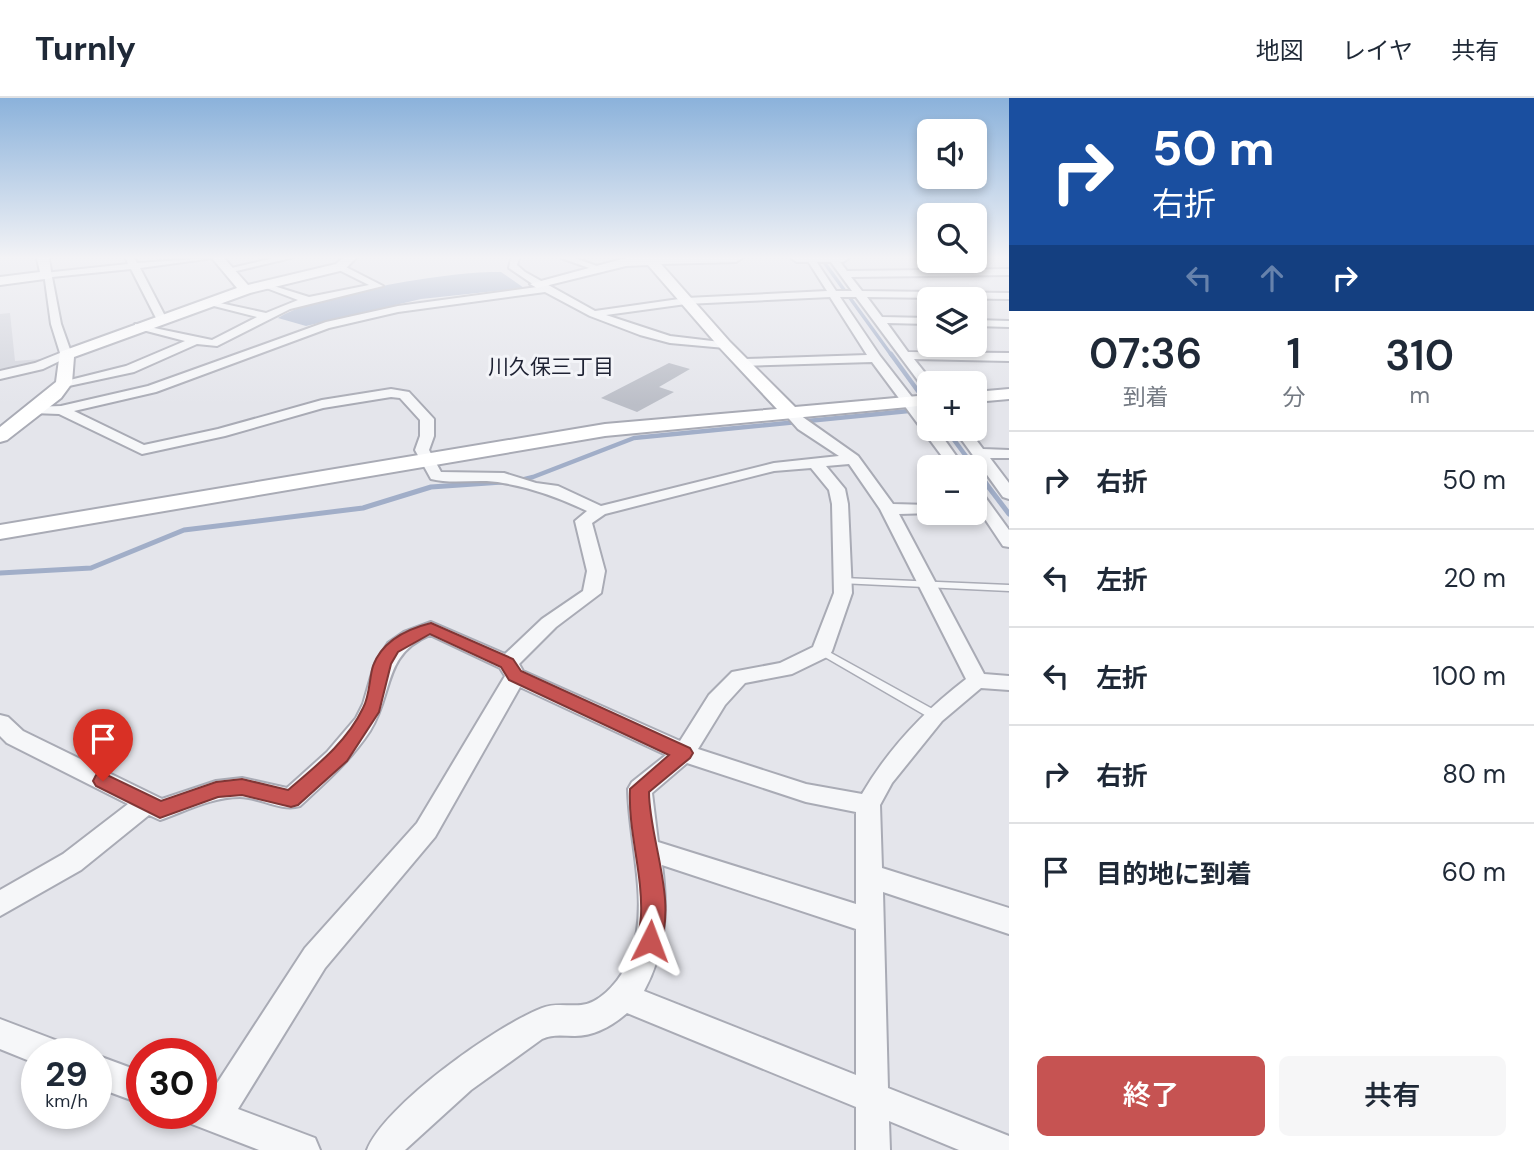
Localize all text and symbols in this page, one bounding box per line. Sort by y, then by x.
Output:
text: Turnly [35,27,136,70]
text: 地図 [1256,35,1304,66]
text: レイヤ [1342,35,1413,66]
text: 共有 [1451,35,1499,66]
text: 50 m [1152,116,1275,180]
map controls [917,119,987,525]
button: sound [917,119,987,189]
icon: right [1037,126,1128,217]
text: 右折 [1152,183,1216,225]
button: search [917,203,987,273]
icon: left [1180,259,1218,297]
icon: ahead [1253,259,1291,297]
icon: right [1326,259,1364,297]
button: layers [917,287,987,357]
text: 07:36 [1089,326,1202,381]
text: 1 [1286,326,1301,381]
text: 310 [1385,328,1454,383]
district label: 川久保三丁目 [488,353,614,381]
button: + [917,371,987,441]
text: m [1409,380,1430,410]
text: 到着 [1123,382,1169,412]
text: 分 [1282,382,1305,412]
button: − [917,455,987,525]
icon: right [1037,461,1075,499]
text: 50 m [1442,463,1506,497]
text: 右折 [1096,465,1148,499]
icon: left [1037,559,1075,597]
text: 20 m [1443,561,1506,595]
text: 左折 [1096,563,1148,597]
icon: left [1037,657,1075,695]
text: 100 m [1432,659,1506,693]
text: 左折 [1096,661,1148,695]
pin [73,709,133,781]
icon: arrive [84,720,122,758]
icon: right [1037,755,1075,793]
text: 80 m [1442,757,1506,791]
text: 右折 [1096,759,1148,793]
icon: arrive [1037,853,1075,891]
text: 60 m [1442,855,1506,889]
text: 目的地に到着 [1096,857,1252,891]
position arrow [613,904,687,978]
speed limit sign: 30 [126,1038,217,1129]
text: 29 [45,1051,88,1097]
button: 終了 [1037,1056,1265,1136]
button: 共有 [1279,1056,1506,1136]
text: km/h [45,1089,88,1113]

